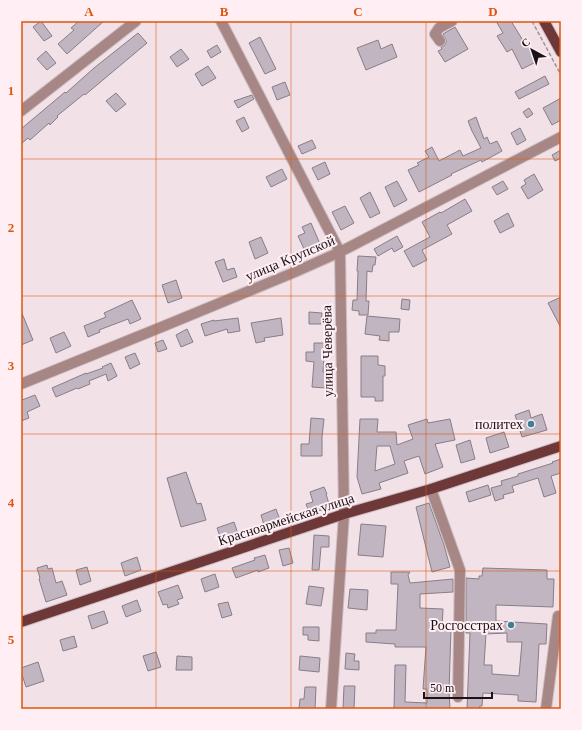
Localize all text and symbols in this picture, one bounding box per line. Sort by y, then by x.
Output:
text: A [84,4,94,19]
text: B [220,4,229,19]
text: C [353,4,363,19]
text: D [488,4,498,19]
north arrow [512,30,552,70]
text: С [519,35,533,49]
text: 1 [8,83,14,98]
text: 2 [8,220,14,235]
street label: улица Крупской [243,233,338,284]
street label: улица Чеверёва [319,304,336,397]
text: 3 [8,358,15,373]
place label: политех [475,417,523,432]
marker: политех [526,419,536,429]
street label: Красноармейская улица [216,490,357,549]
text: 4 [8,495,15,510]
place label: Росгосстрах [430,618,503,633]
marker: Росгосстрах [506,620,516,630]
text: 5 [8,632,15,647]
scale bar [424,674,492,700]
text: 50 m [430,681,455,695]

